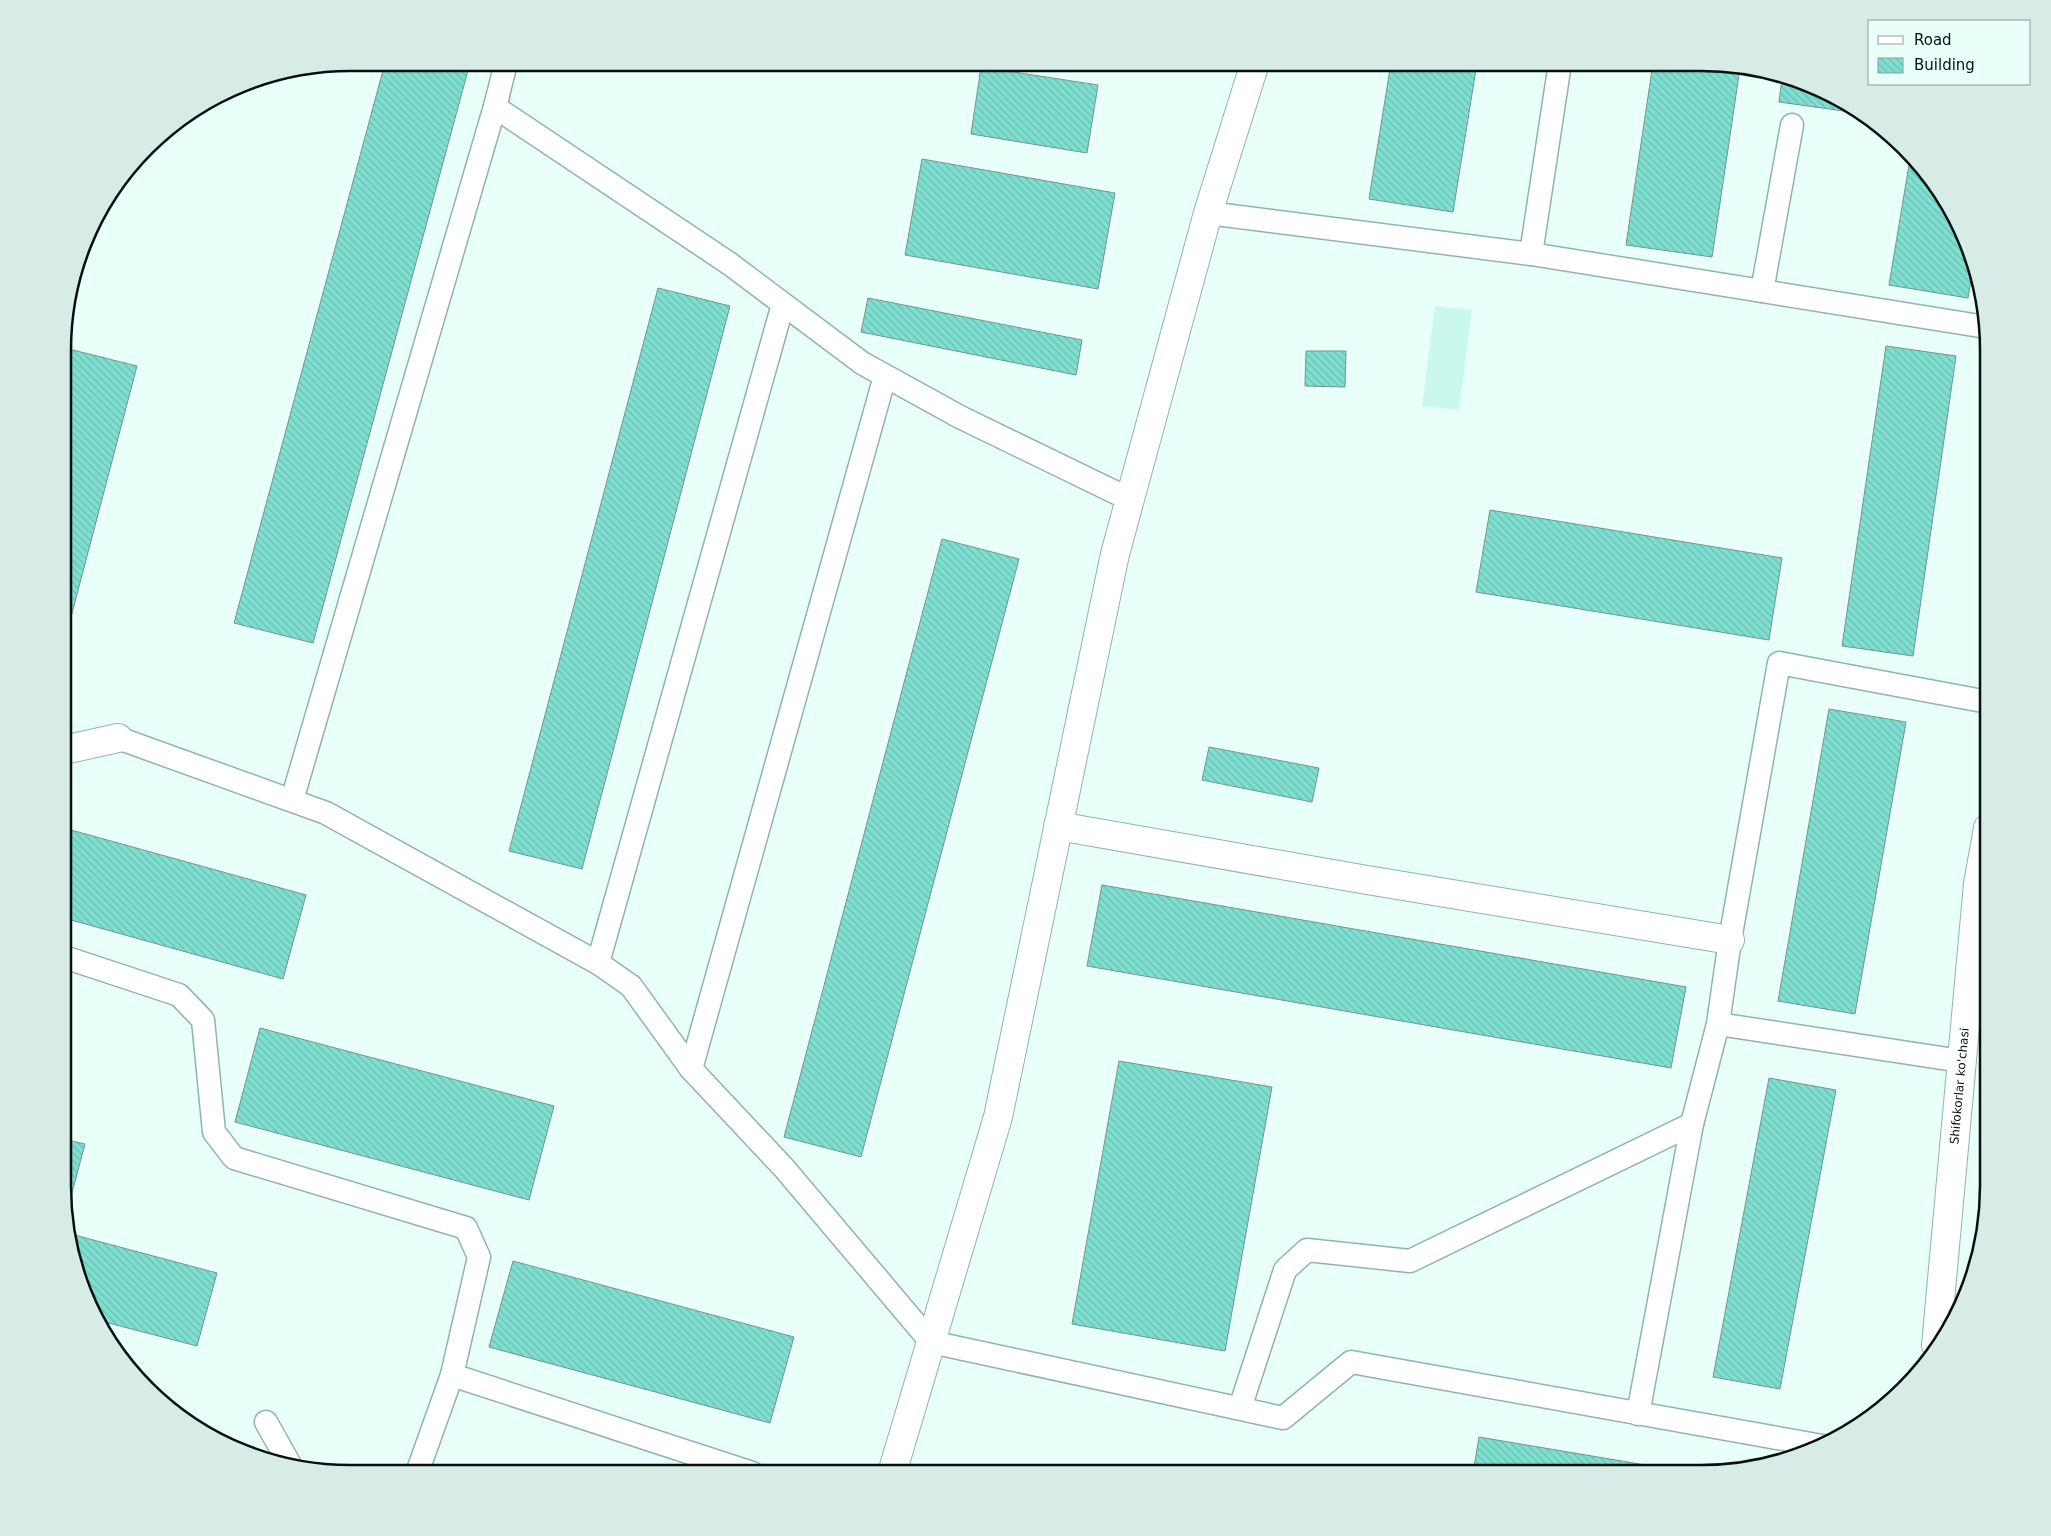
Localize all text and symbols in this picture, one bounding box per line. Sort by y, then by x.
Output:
legend [1868,20,2031,85]
text: Road [1914,31,1952,49]
text: Building [1914,56,1975,74]
street label: Shifokorlar ko'chasi [1947,1027,1972,1145]

